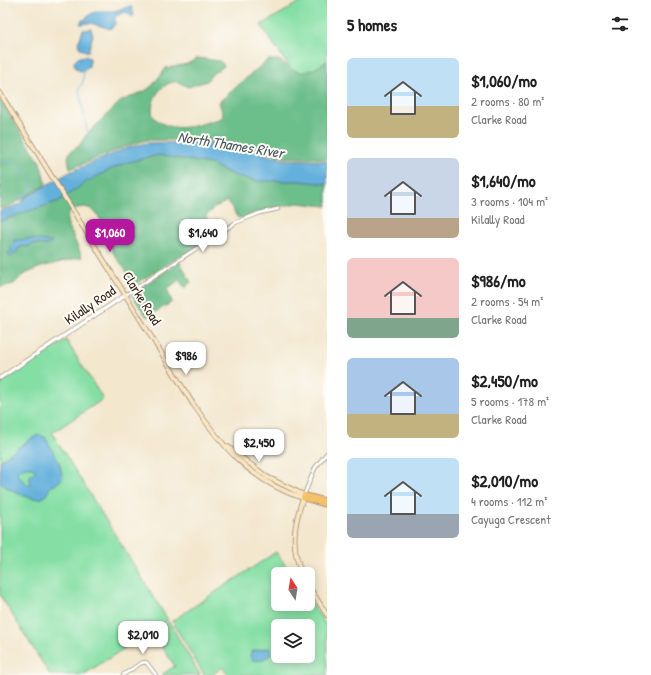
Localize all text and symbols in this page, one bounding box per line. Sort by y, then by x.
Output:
text: 5 homes [347,13,397,36]
icon: filters [609,13,631,35]
text: $1,060/mo [471,69,537,92]
icon: home [379,74,427,122]
text: 2 rooms · 80 m² [471,92,544,110]
text: Clarke Road [471,110,527,128]
water label: North Thames River [176,126,288,164]
text: $1,640/mo [471,169,536,192]
icon: home [379,174,427,222]
text: 3 rooms · 104 m² [471,192,548,210]
text: Kilally Road [471,210,525,228]
pin: $1,060 [77,219,143,253]
pin: $1,640 [170,219,236,253]
text: $1,060 [95,223,125,241]
text: $1,640 [188,223,218,241]
street label: Clarke Road [119,267,167,329]
text: $986/mo [471,269,526,292]
icon: home [379,274,427,322]
street label: Kilally Road [60,280,120,329]
text: 2 rooms · 54 m² [471,292,543,310]
text: Clarke Road [471,310,527,328]
pin: $986 [162,342,210,376]
text: $986 [175,346,197,364]
text: $2,450/mo [471,369,538,392]
icon: home [379,374,427,422]
text: 5 rooms · 178 m² [471,392,549,410]
text: Clarke Road [471,410,527,428]
pin: $2,450 [226,429,292,463]
text: $2,450 [243,433,275,451]
text: $2,010/mo [471,469,538,492]
icon: home [379,474,427,522]
text: 4 rooms · 112 m² [471,492,547,510]
text: Cayuga Crescent [471,510,551,528]
north arrow [271,567,315,611]
map controls [271,567,315,663]
button: layers [271,619,315,663]
pin: $2,010 [110,621,176,655]
text: $2,010 [127,625,159,643]

